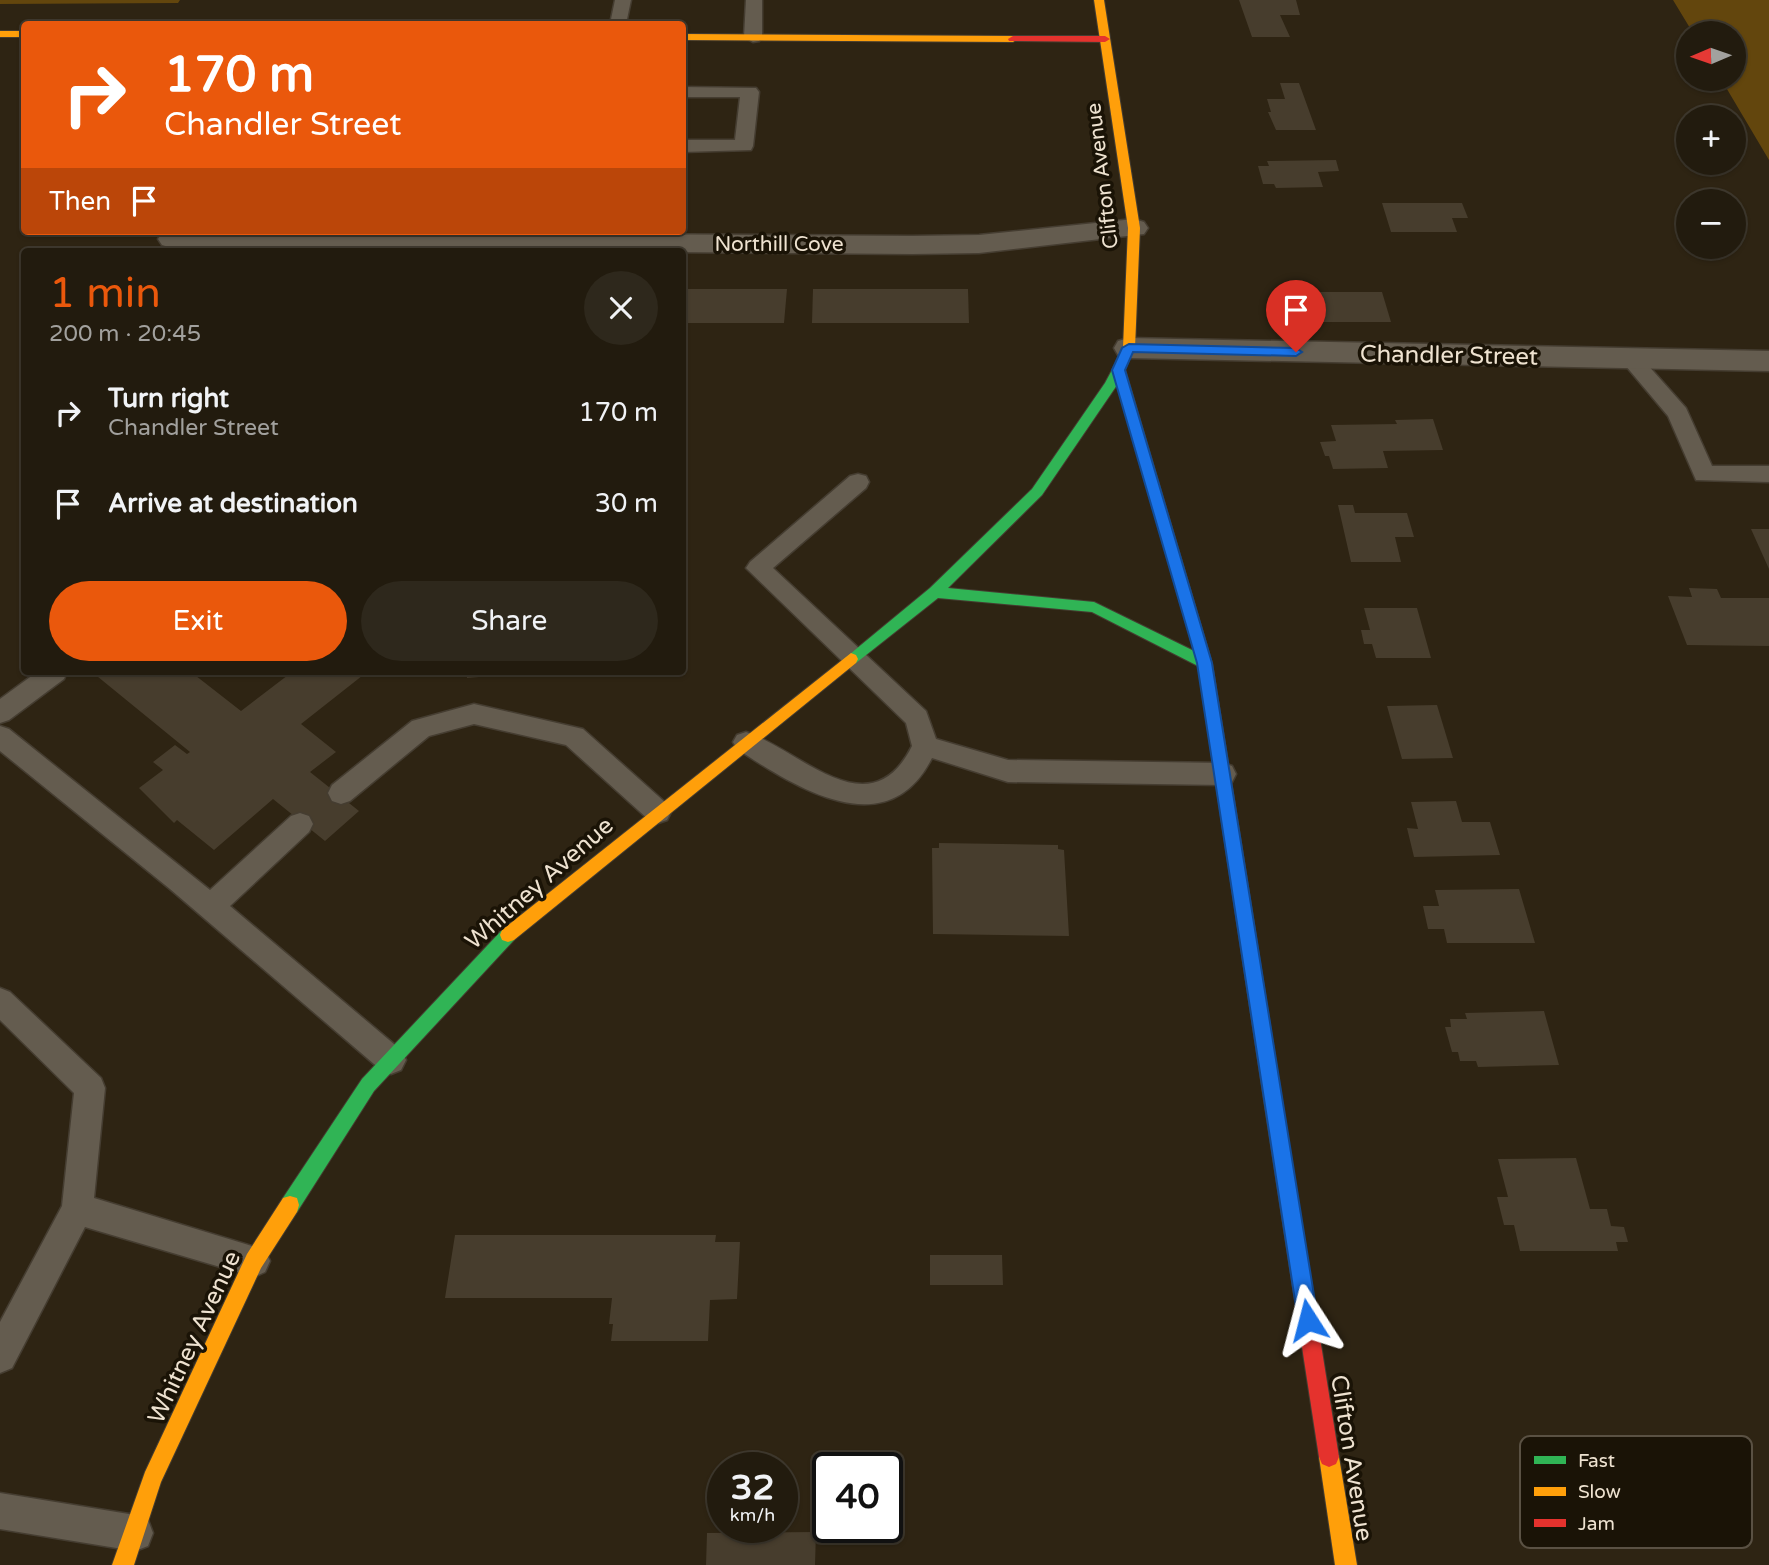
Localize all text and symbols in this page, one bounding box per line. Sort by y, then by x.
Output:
north arrow [1676,21,1746,91]
map controls [1676,21,1746,259]
text: 170 m [164,46,314,105]
icon: right [49,49,140,140]
street label: Clifton Avenue [1081,101,1124,250]
button: + [1676,105,1746,175]
text: Chandler Street [164,106,402,144]
icon: arrive [125,182,163,220]
text: Then [49,186,111,217]
button: − [1676,189,1746,259]
street label: Northill Cove [714,232,844,257]
text: 1 min [49,268,161,319]
button: close [584,271,658,345]
pin [1266,280,1326,352]
icon: arrive [1277,291,1315,329]
text: 200 m · 20:45 [49,320,201,348]
street label: Chandler Street [1360,339,1538,372]
text: Turn right [108,383,229,414]
icon: right [49,394,87,432]
text: 170 m [578,397,658,428]
text: Chandler Street [108,414,279,442]
icon: arrive [49,485,87,523]
text: Arrive at destination [108,488,358,519]
text: 30 m [595,488,658,519]
button: Exit [49,581,347,661]
button: Share [361,581,658,661]
street label: Whitney Avenue [459,811,619,956]
street label: Whitney Avenue [142,1246,247,1428]
position arrow [1271,1283,1345,1357]
street label: Clifton Avenue [1324,1373,1379,1543]
legend [1520,1436,1752,1548]
text: Fast [1578,1450,1615,1472]
speed limit sign: 40 [812,1452,903,1543]
text: 32 [731,1467,774,1509]
text: Slow [1578,1481,1621,1503]
text: km/h [730,1504,775,1526]
text: Jam [1578,1513,1615,1535]

